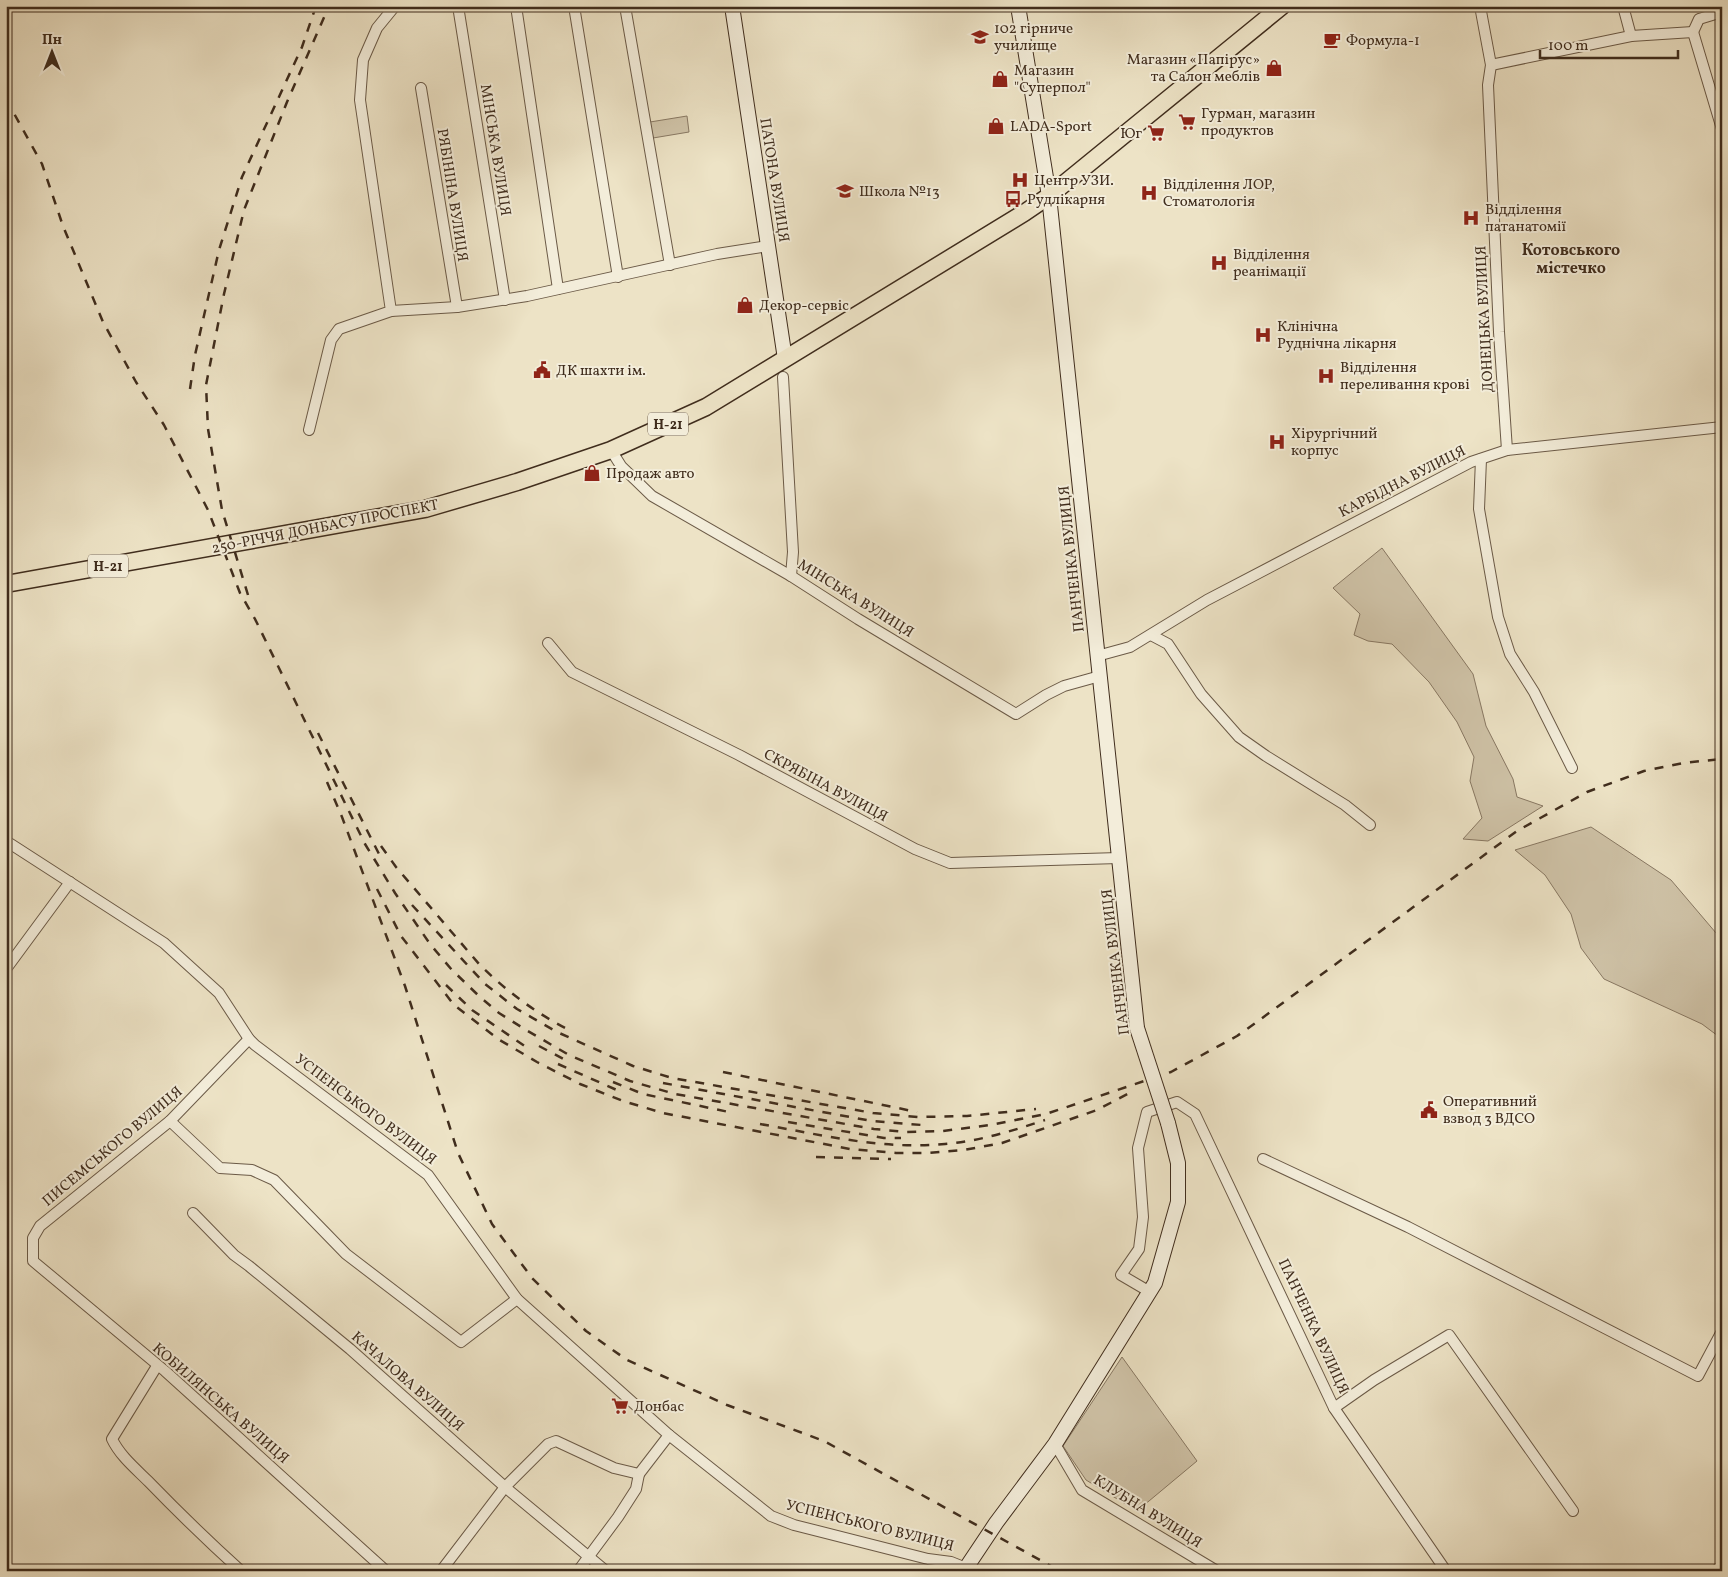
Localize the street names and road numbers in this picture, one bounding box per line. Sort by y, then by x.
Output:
street label: МІНСЬКА ВУЛИЦЯ [474,83,515,218]
street label: ПАТОНА ВУЛИЦЯ [753,117,794,244]
street label: РЯБІНІНА ВУЛИЦЯ [431,127,472,263]
street label: ДОНЕЦЬКА ВУЛИЦЯ [1471,245,1500,393]
road number: Н-21 [648,412,688,436]
street label: КАРБІДНА ВУЛИЦЯ [1336,441,1470,523]
street label: ПАНЧЕНКА ВУЛИЦЯ [1054,485,1091,633]
street label: 250-РІЧЧЯ ДОНБАСУ ПРОСПЕКТ [210,495,441,560]
road number: Н-21 [88,554,128,578]
street label: МІНСЬКА ВУЛИЦЯ [793,555,917,644]
street label: СКРЯБІНА ВУЛИЦЯ [759,745,891,828]
street label: ПАНЧЕНКА ВУЛИЦЯ [1097,887,1136,1036]
street label: УСПЕНСЬКОГО ВУЛИЦЯ [290,1050,440,1171]
street label: ПИСЕМСЬКОГО ВУЛИЦЯ [38,1082,188,1212]
street label: ПАНЧЕНКА ВУЛИЦЯ [1272,1255,1353,1398]
street label: КАЧАЛОВА ВУЛИЦЯ [346,1327,468,1437]
street label: КОБИЛЯНСЬКА ВУЛИЦЯ [147,1339,293,1470]
street label: КЛУБНА ВУЛИЦЯ [1089,1470,1206,1554]
street label: УСПЕНСЬКОГО ВУЛИЦЯ [783,1495,956,1558]

